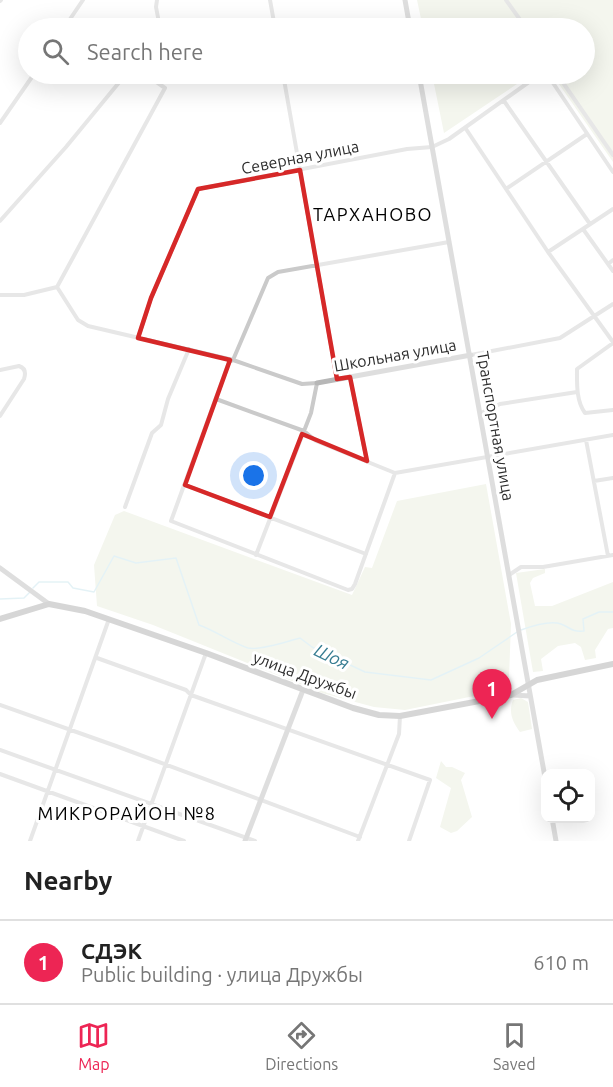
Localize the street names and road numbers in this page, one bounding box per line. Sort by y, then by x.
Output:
street label: Северная улица [240,137,360,177]
street label: Школьная улица [332,335,458,375]
street label: Транспортная улица [474,350,518,502]
street label: улица Дружбы [251,648,359,702]

